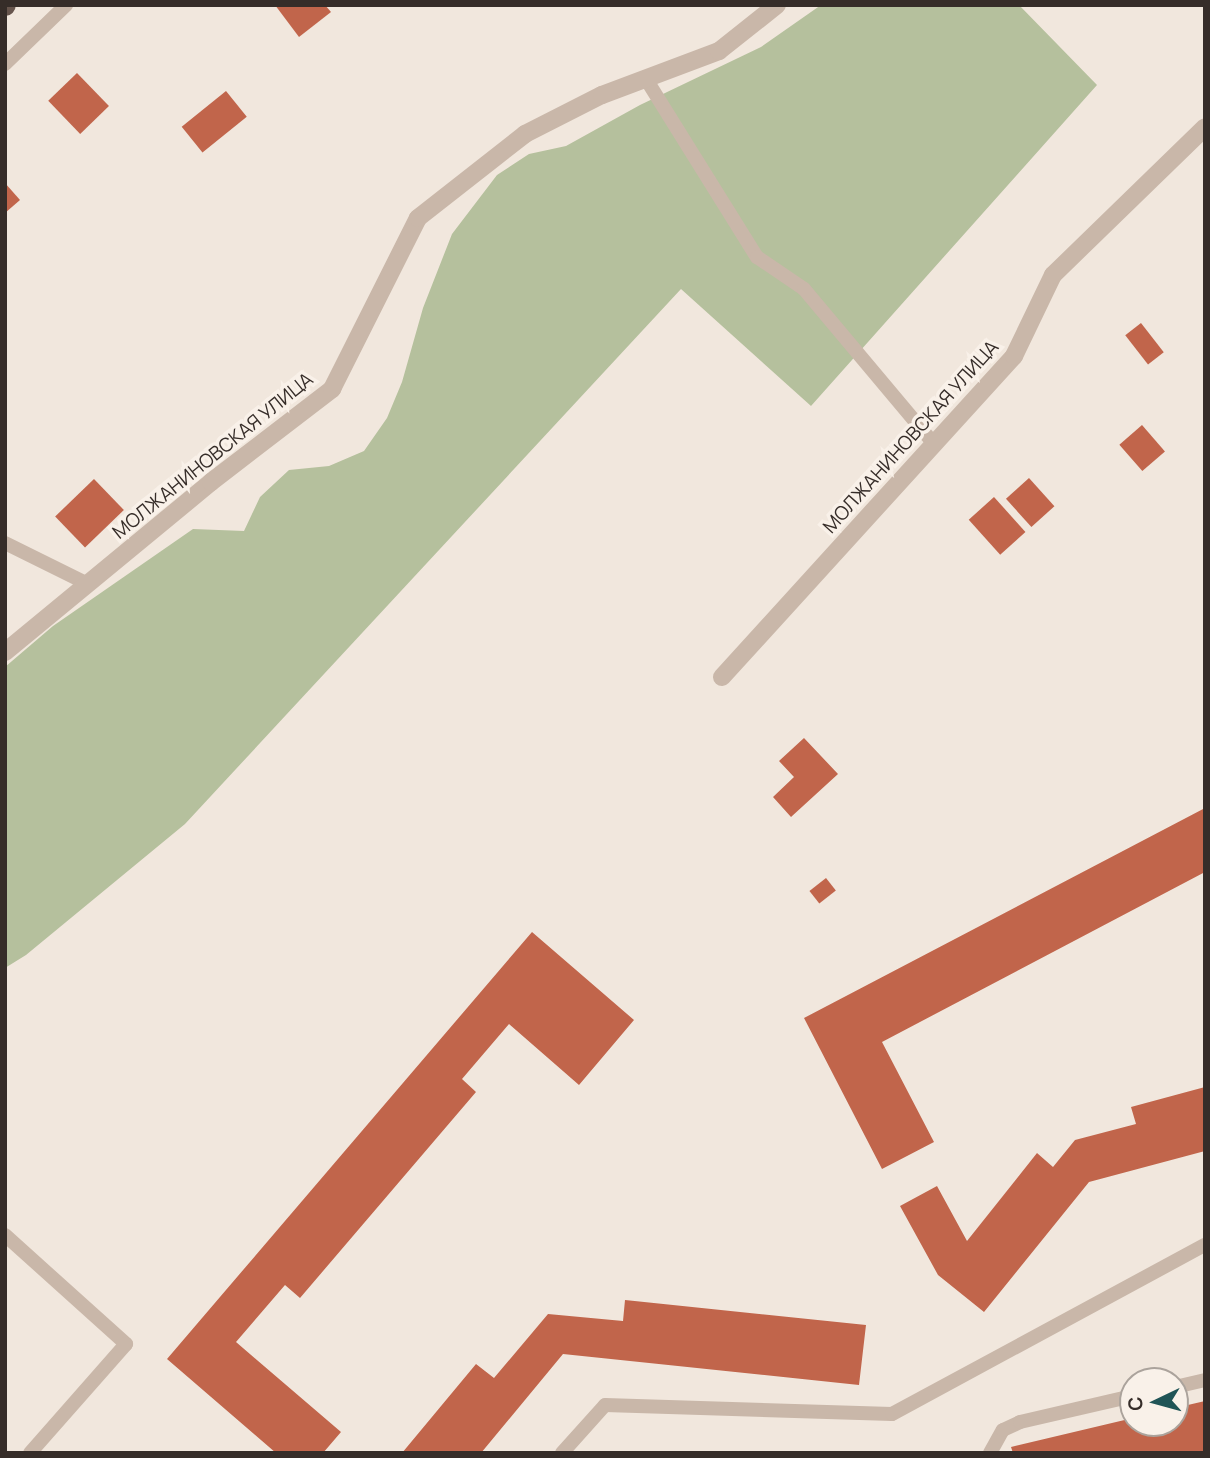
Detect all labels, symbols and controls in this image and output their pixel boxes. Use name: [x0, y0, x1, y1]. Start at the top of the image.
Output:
street label: МОЛЖАНИНОВСКАЯ УЛИЦА: [819, 336, 1003, 538]
street label: МОЛЖАНИНОВСКАЯ УЛИЦА: [108, 368, 318, 544]
north arrow: [1119, 1367, 1189, 1437]
text: С: [1122, 1396, 1149, 1412]

